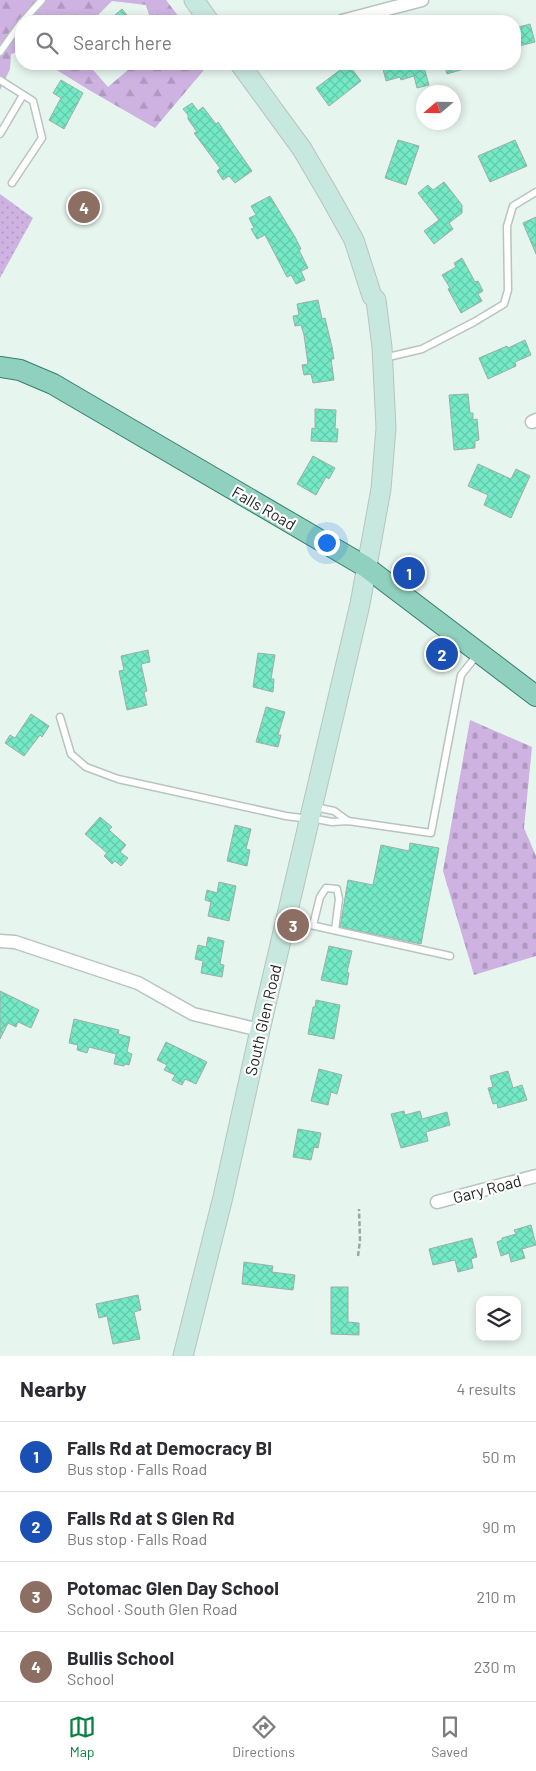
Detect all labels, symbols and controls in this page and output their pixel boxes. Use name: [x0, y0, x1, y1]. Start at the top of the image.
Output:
search box: [15, 15, 521, 70]
icon: search: [33, 29, 61, 57]
text: Search here: [73, 31, 172, 54]
north arrow: [416, 85, 461, 130]
pin: 4: [68, 188, 100, 226]
street label: Falls Road: [229, 482, 299, 533]
your location: [314, 530, 340, 556]
pin: 1: [393, 554, 425, 592]
pin: 2: [426, 635, 458, 673]
pin: 3: [277, 906, 309, 944]
street label: South Glen Road: [240, 962, 285, 1077]
street label: Gary Road: [451, 1170, 523, 1207]
map controls: [476, 1296, 521, 1341]
button: layers: [476, 1296, 521, 1341]
text: Nearby: [20, 1376, 86, 1401]
text: 4 results: [456, 1379, 516, 1398]
text: Falls Rd at Democracy Bl: [67, 1436, 272, 1459]
text: 1: [33, 1447, 39, 1466]
text: 50 m: [482, 1447, 516, 1466]
text: Bus stop · Falls Road: [67, 1459, 207, 1478]
text: Falls Rd at S Glen Rd: [67, 1506, 235, 1529]
text: 2: [32, 1517, 40, 1536]
text: 90 m: [482, 1517, 516, 1536]
text: Bus stop · Falls Road: [67, 1529, 207, 1548]
text: Potomac Glen Day School: [67, 1576, 279, 1599]
text: 3: [32, 1587, 40, 1606]
text: 210 m: [477, 1587, 516, 1606]
text: School · South Glen Road: [67, 1599, 238, 1618]
text: Bullis School: [67, 1646, 174, 1669]
text: 4: [31, 1657, 41, 1676]
text: 230 m: [474, 1657, 516, 1676]
text: School: [67, 1669, 114, 1688]
tab: Map: [68, 1713, 96, 1760]
tab: Directions: [232, 1713, 295, 1760]
tab: Saved: [431, 1713, 468, 1760]

